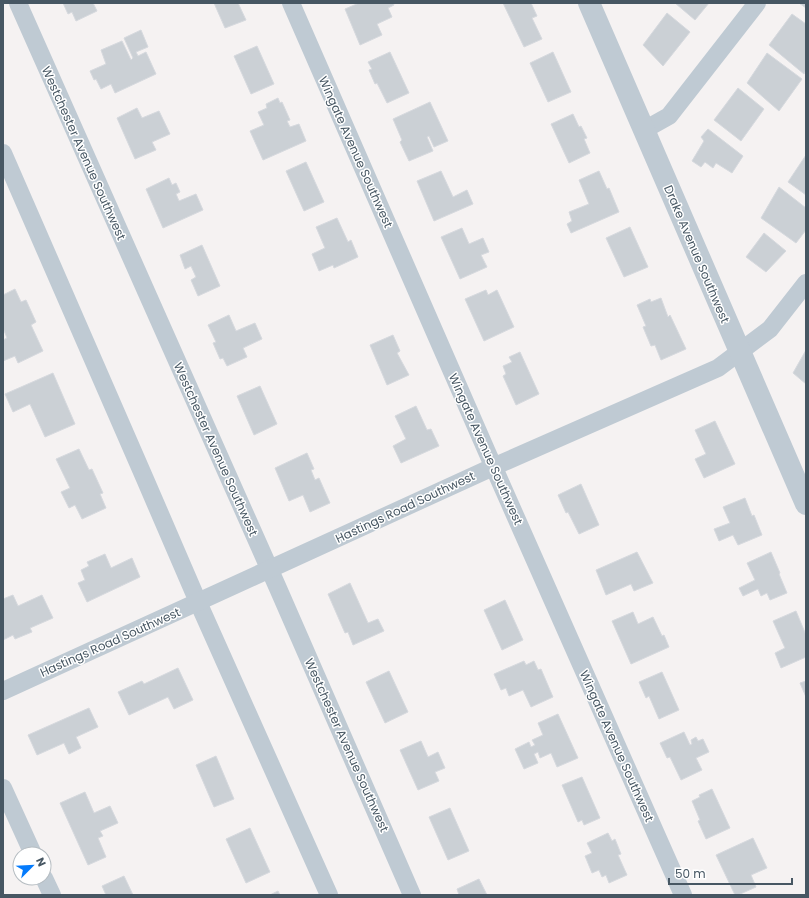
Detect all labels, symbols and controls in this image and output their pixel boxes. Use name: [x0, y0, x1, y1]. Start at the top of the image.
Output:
street label: Westchester Avenue Southwest: [38, 63, 130, 243]
street label: Wingate Avenue Southwest: [315, 74, 397, 230]
street label: Drake Avenue Southwest: [660, 182, 734, 326]
street label: Westchester Avenue Southwest: [170, 359, 262, 539]
street label: Wingate Avenue Southwest: [445, 371, 527, 527]
street label: Hastings Road Southwest: [333, 467, 477, 547]
street label: Hastings Road Southwest: [37, 603, 183, 681]
street label: Westchester Avenue Southwest: [301, 655, 393, 835]
street label: Wingate Avenue Southwest: [576, 668, 658, 824]
north arrow: [12, 846, 52, 886]
text: N: [32, 855, 50, 869]
scale bar: [669, 860, 792, 886]
text: 50 m: [675, 865, 706, 882]

